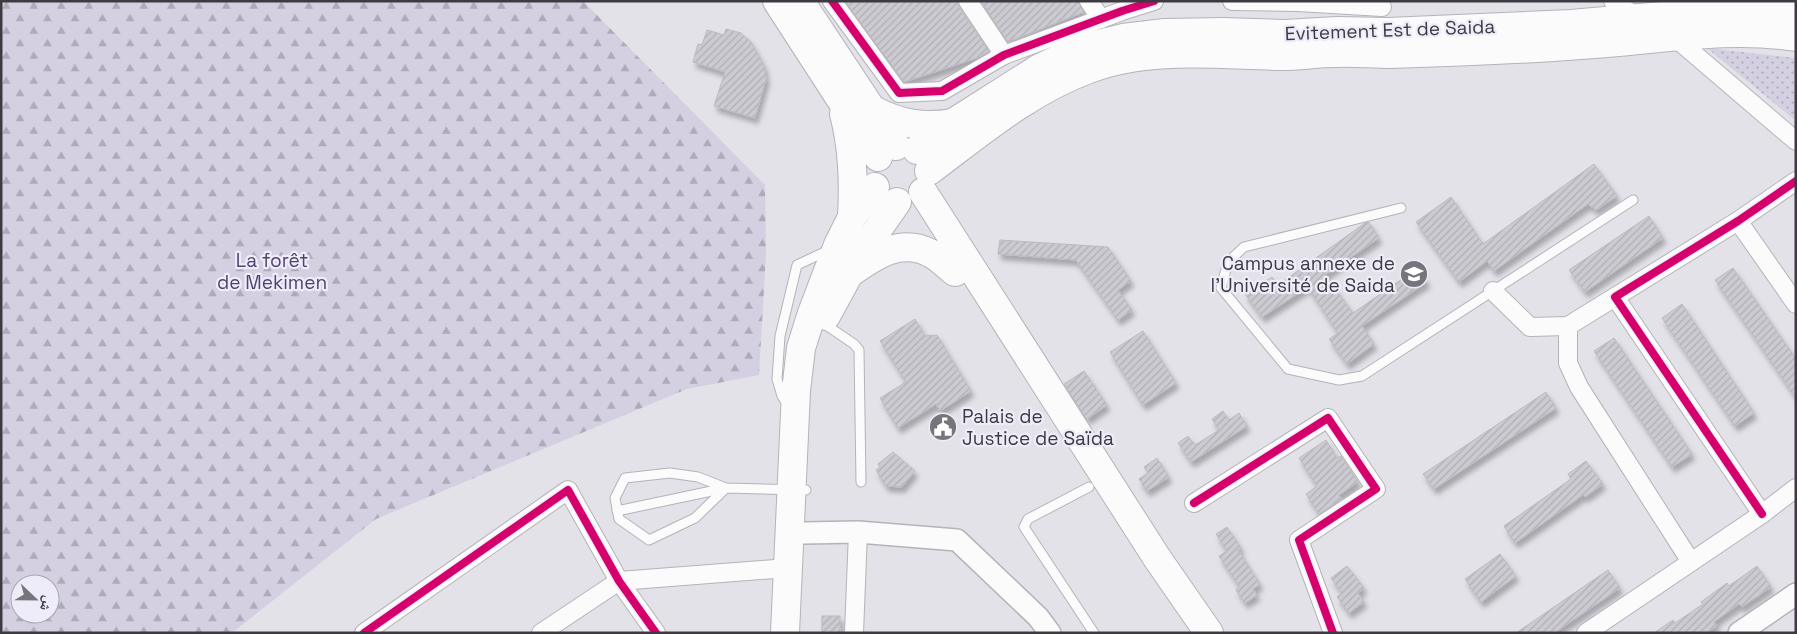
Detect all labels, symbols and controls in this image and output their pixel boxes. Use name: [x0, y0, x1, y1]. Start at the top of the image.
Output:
street label: Evitement Est de Saida: [1284, 14, 1496, 46]
park label: La forêt de Mekimen: [217, 248, 327, 295]
place label: Campus annexe de l'Université de Saida: [1211, 251, 1395, 298]
school or university icon: Campus annexe de l'Université de Saida: [1399, 259, 1429, 289]
place label: Palais de Justice de Saïda: [962, 404, 1114, 451]
public building icon: Palais de Justice de Saïda: [928, 412, 958, 442]
north arrow: [10, 574, 60, 624]
text: ش: [36, 594, 58, 614]

